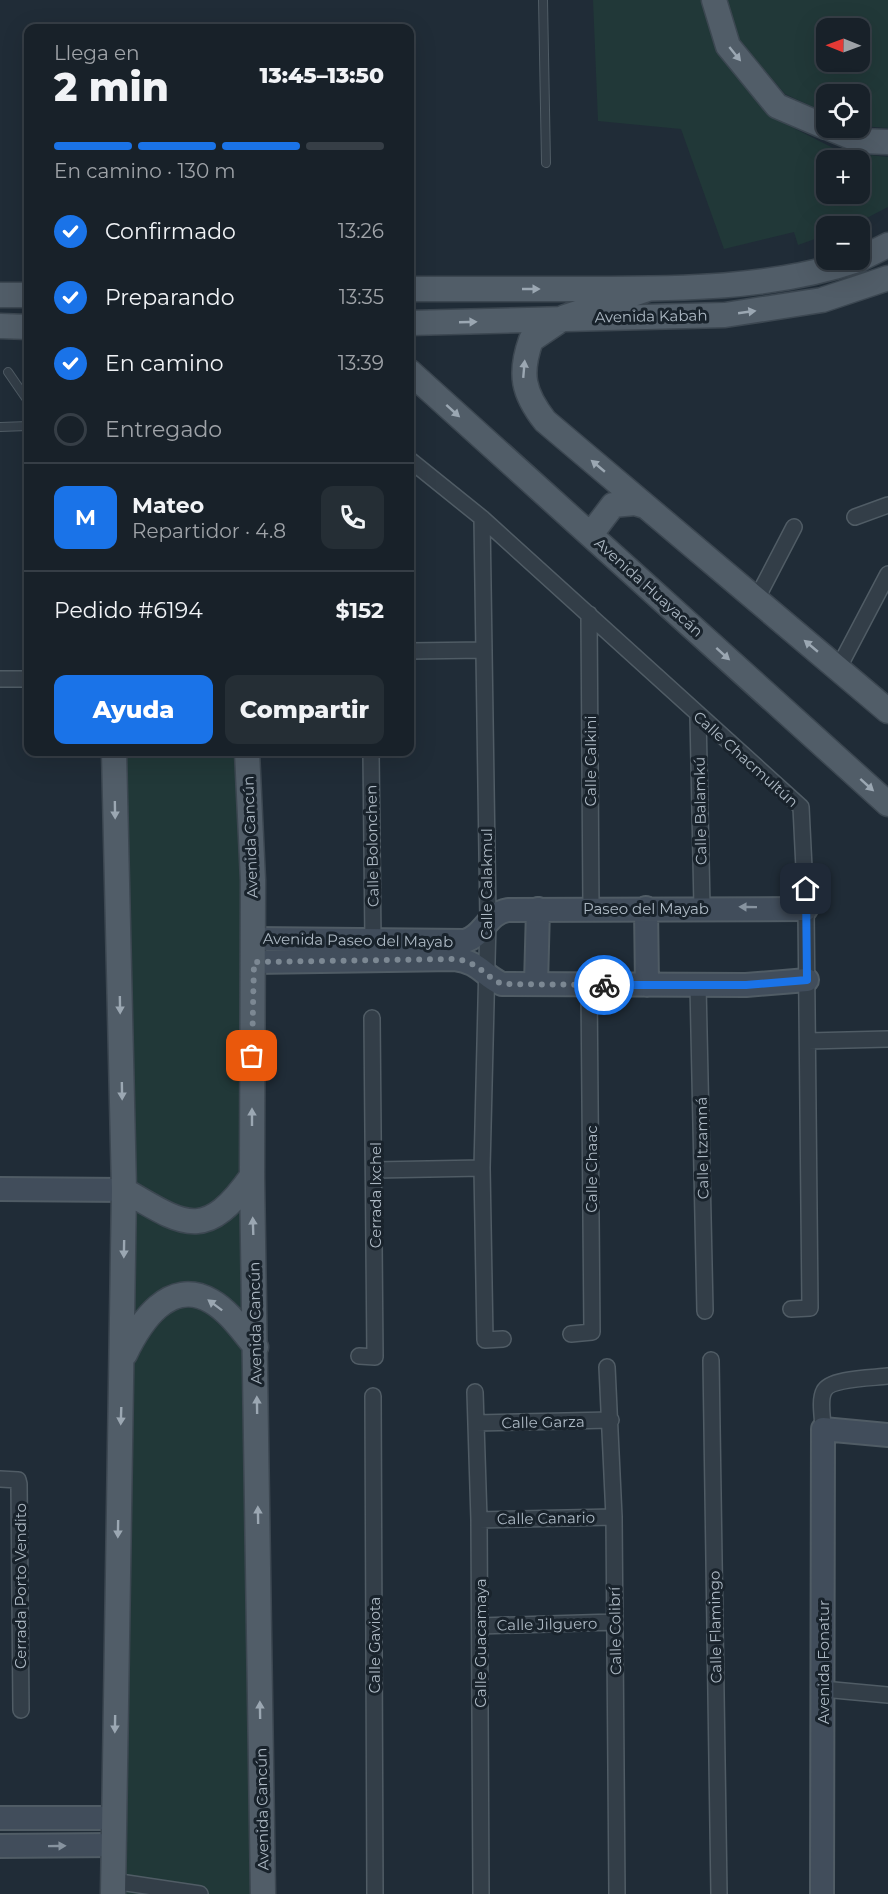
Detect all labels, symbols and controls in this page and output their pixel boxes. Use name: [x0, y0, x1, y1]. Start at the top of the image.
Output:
north arrow: [816, 18, 870, 72]
map controls: [816, 18, 870, 270]
text: Llega en: [54, 41, 140, 65]
one-way arrow: [728, 46, 741, 61]
text: 13:45–13:50: [260, 62, 384, 89]
text: 2 min: [54, 63, 169, 111]
button: locate: [816, 84, 870, 138]
button: +: [816, 150, 870, 204]
text: En camino · 130 m: [54, 159, 236, 183]
icon: check: [54, 215, 87, 248]
button: −: [816, 216, 870, 270]
text: Confirmado: [105, 218, 236, 245]
text: 13:26: [338, 219, 384, 243]
icon: check: [54, 281, 87, 314]
text: Preparando: [105, 284, 234, 311]
one-way arrow: [521, 284, 540, 294]
text: 13:35: [339, 285, 384, 309]
street label: Avenida Kabah: [594, 306, 708, 326]
one-way arrow: [737, 307, 756, 316]
one-way arrow: [458, 317, 477, 326]
icon: check: [54, 347, 87, 380]
text: En camino: [105, 350, 224, 377]
text: 13:39: [338, 351, 384, 375]
one-way arrow: [520, 359, 529, 378]
one-way arrow: [445, 404, 460, 417]
text: Entregado: [105, 416, 222, 443]
one-way arrow: [591, 460, 606, 473]
button: phone: [321, 486, 384, 549]
text: Mateo: [132, 492, 204, 519]
text: M: [75, 504, 96, 531]
text: Repartidor · 4.8: [132, 519, 286, 543]
street label: Avenida Huayacán: [591, 533, 707, 641]
text: Pedido #6194: [54, 597, 203, 624]
text: $152: [336, 597, 384, 624]
one-way arrow: [803, 640, 819, 653]
one-way arrow: [715, 647, 730, 660]
button: Ayuda: [54, 675, 213, 744]
button: Compartir: [225, 675, 384, 744]
street label: Calle Chacmultún: [690, 707, 802, 811]
street label: Calle Calkini: [581, 715, 600, 807]
street label: Calle Balamkú: [690, 757, 710, 865]
street label: Avenida Cancún: [238, 775, 262, 899]
one-way arrow: [859, 778, 874, 791]
street label: Calle Bolonchen: [361, 785, 383, 907]
one-way arrow: [111, 800, 120, 819]
street label: Calle Calakmul: [477, 828, 496, 940]
pin: [780, 863, 831, 914]
icon: home: [789, 872, 822, 905]
street label: Paseo del Mayab: [583, 899, 709, 918]
one-way arrow: [738, 903, 757, 912]
street label: Avenida Paseo del Mayab: [263, 929, 453, 951]
courier: [574, 955, 634, 1015]
icon: bike: [588, 969, 621, 1002]
one-way arrow: [115, 995, 125, 1014]
pin: [226, 1030, 277, 1081]
icon: bag: [235, 1039, 268, 1072]
one-way arrow: [117, 1082, 127, 1101]
street label: Calle Itzamná: [692, 1097, 712, 1199]
one-way arrow: [247, 1108, 257, 1127]
street label: Calle Chaac: [582, 1125, 601, 1213]
street label: Cerrada Ixchel: [366, 1142, 385, 1248]
one-way arrow: [248, 1216, 258, 1235]
one-way arrow: [119, 1239, 128, 1258]
street label: Avenida Cancún: [244, 1262, 266, 1384]
one-way arrow: [208, 1299, 224, 1311]
one-way arrow: [252, 1396, 262, 1415]
one-way arrow: [116, 1406, 125, 1425]
street label: Calle Garza: [501, 1412, 585, 1432]
street label: Cerrada Porto Vendito: [11, 1503, 30, 1669]
one-way arrow: [253, 1505, 263, 1524]
street label: Calle Canario: [497, 1508, 595, 1528]
one-way arrow: [113, 1520, 123, 1539]
street label: Calle Flamingo: [705, 1571, 725, 1683]
street label: Calle Guacamaya: [471, 1578, 490, 1708]
street label: Calle Colibrí: [605, 1586, 625, 1675]
street label: Calle Gaviota: [365, 1597, 384, 1693]
street label: Avenida Fonatur: [814, 1600, 833, 1724]
street label: Calle Jilguero: [497, 1614, 597, 1634]
one-way arrow: [256, 1700, 265, 1719]
one-way arrow: [110, 1715, 120, 1734]
street label: Avenida Cancún: [251, 1748, 273, 1870]
one-way arrow: [47, 1841, 66, 1850]

